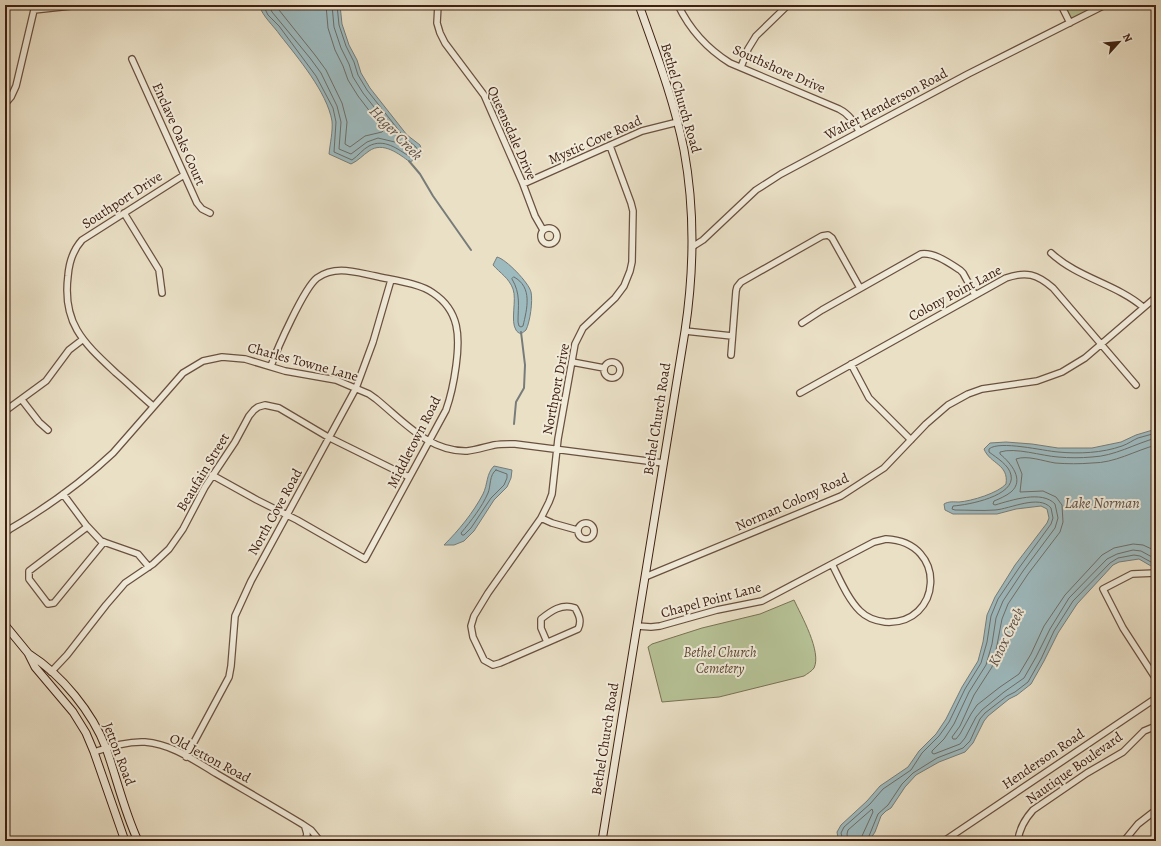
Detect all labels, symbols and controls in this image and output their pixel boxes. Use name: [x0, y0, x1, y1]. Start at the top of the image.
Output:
north arrow: [1099, 22, 1139, 62]
text: N: [1119, 31, 1136, 45]
street label: Southshore Drive: [730, 40, 828, 98]
street label: Bethel Church Road: [656, 41, 706, 156]
street label: Walter Henderson Road: [820, 63, 951, 145]
street label: Enclave Oaks Court: [148, 80, 210, 189]
street label: Queensdale Drive: [483, 83, 541, 183]
water label: Hager Creek: [365, 101, 427, 165]
street label: Mystic Cove Road: [545, 111, 645, 169]
street label: Southport Drive: [78, 167, 166, 233]
street label: Colony Point Lane: [905, 260, 1005, 326]
street label: Charles Towne Lane: [246, 338, 360, 386]
street label: Northport Drive: [538, 342, 574, 436]
street label: Bethel Church Road: [639, 361, 675, 476]
street label: Middletown Road: [383, 392, 446, 491]
street label: Beaufain Street: [172, 429, 234, 515]
street label: North Cove Road: [243, 465, 307, 559]
street label: Norman Colony Road: [732, 468, 852, 536]
water label: Lake Norman: [1064, 493, 1140, 513]
street label: Chapel Point Lane: [659, 577, 763, 623]
water label: Knox Creek: [983, 604, 1029, 670]
park label: Bethel Church Cemetery: [683, 643, 757, 678]
street label: Bethel Church Road: [587, 681, 623, 796]
street label: Jetton Road: [98, 720, 140, 789]
street label: Henderson Road: [998, 724, 1088, 794]
street label: Nautique Boulevard: [1022, 727, 1127, 808]
street label: Old Jetton Road: [166, 729, 254, 788]

